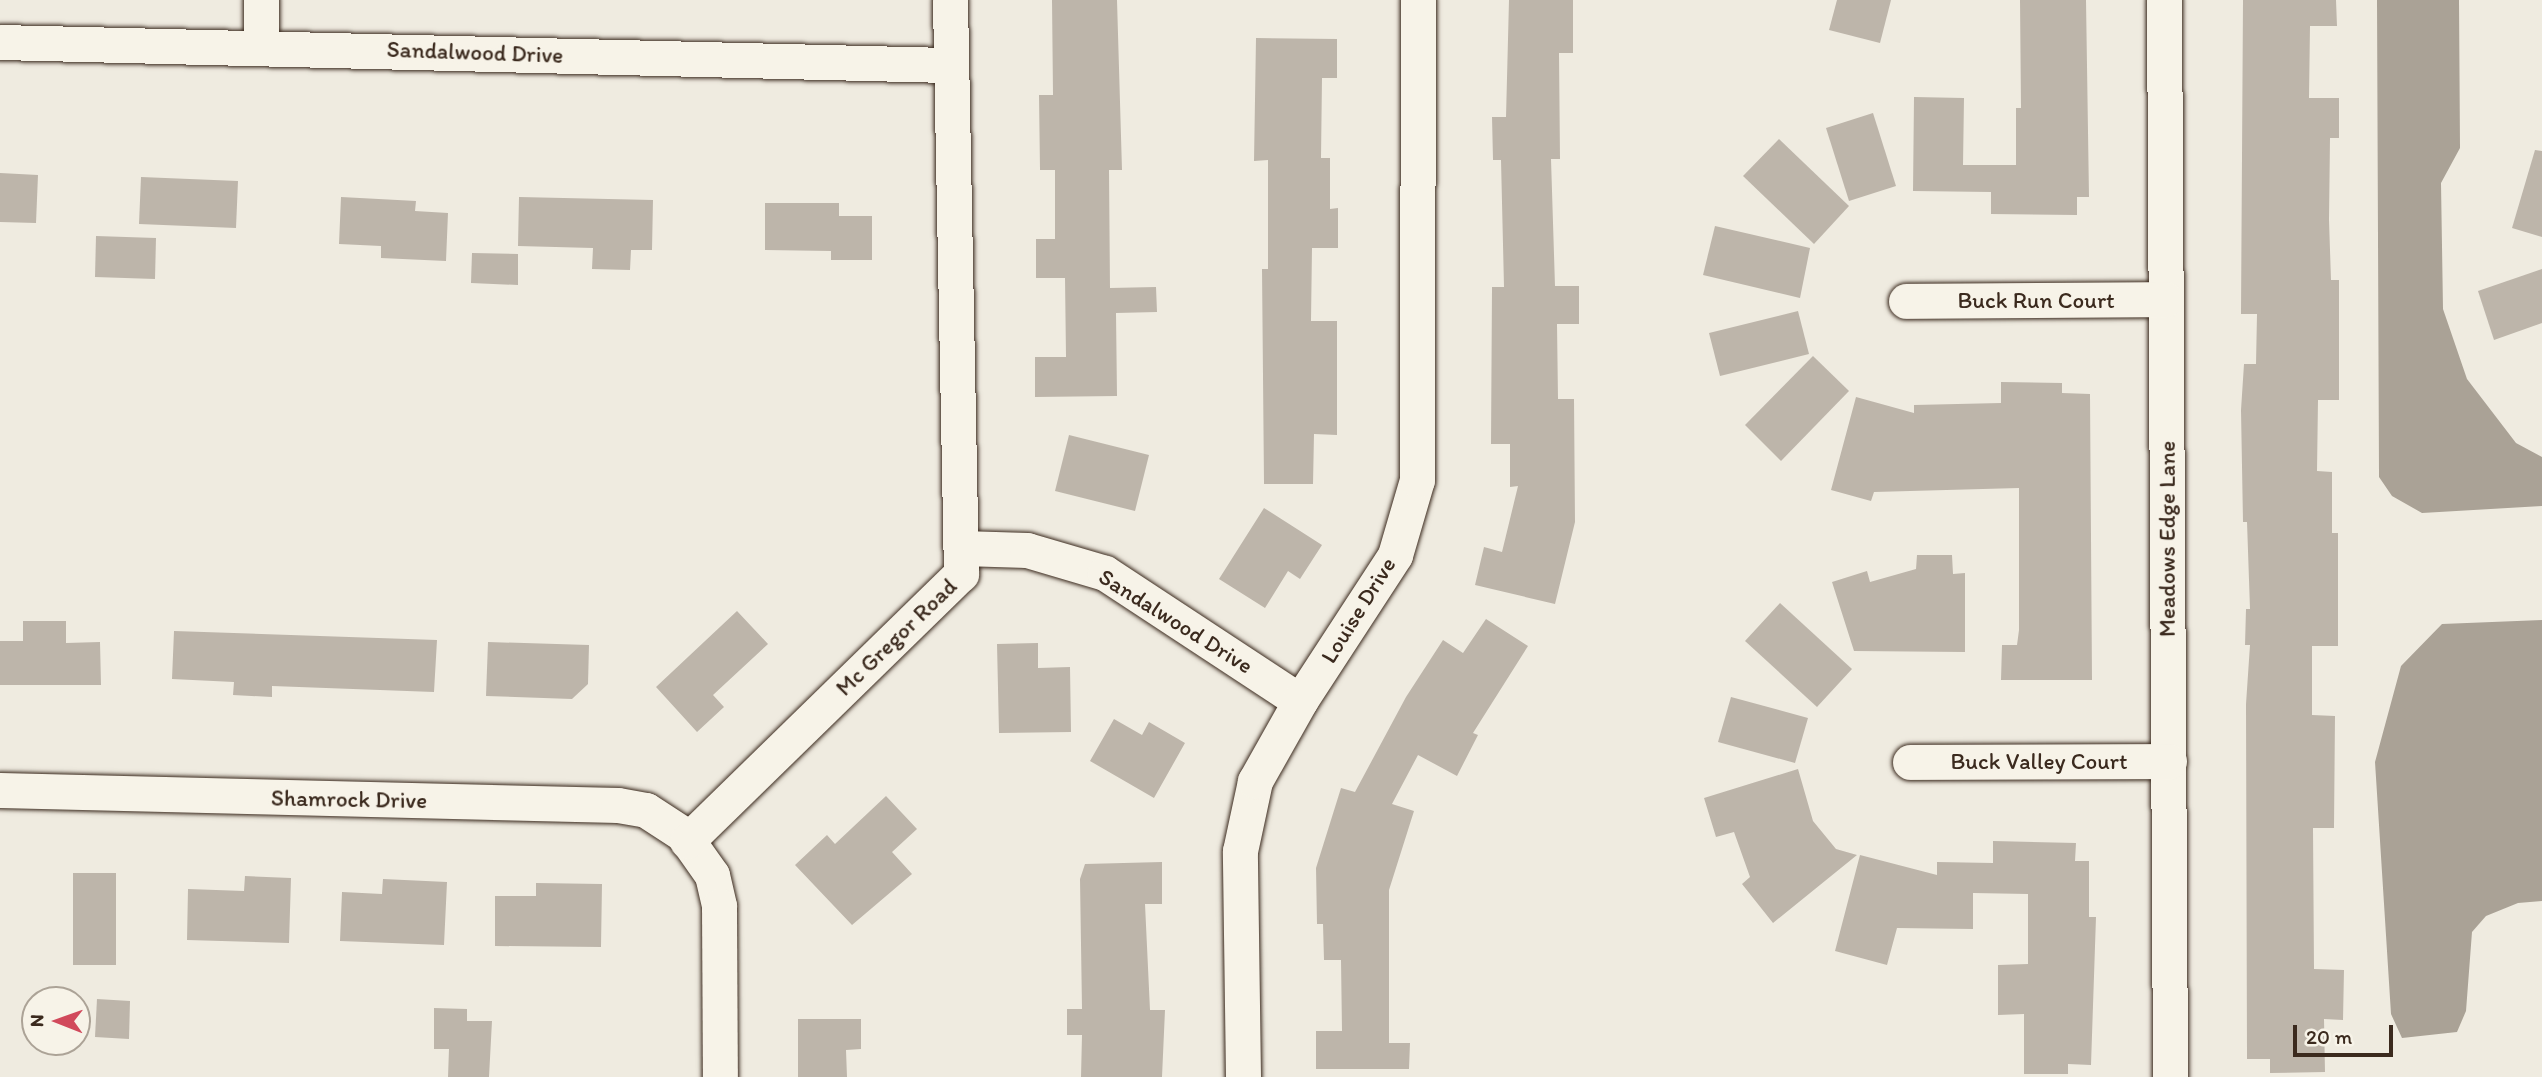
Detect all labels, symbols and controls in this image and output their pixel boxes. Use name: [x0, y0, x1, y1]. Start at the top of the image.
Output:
street label: Sandalwood Drive: [386, 35, 564, 69]
street label: Buck Run Court: [1958, 286, 2114, 314]
street label: Meadows Edge Lane: [2153, 441, 2181, 637]
street label: Louise Drive: [1315, 552, 1401, 668]
street label: Sandalwood Drive: [1094, 563, 1258, 679]
street label: Mc Gregor Road: [830, 572, 962, 702]
street label: Buck Valley Court: [1951, 747, 2127, 775]
street label: Shamrock Drive: [271, 784, 427, 814]
north arrow: [21, 986, 91, 1056]
scale bar: [2297, 1010, 2397, 1054]
text: N: [25, 1014, 48, 1027]
text: 20 m: [2306, 1024, 2352, 1049]

